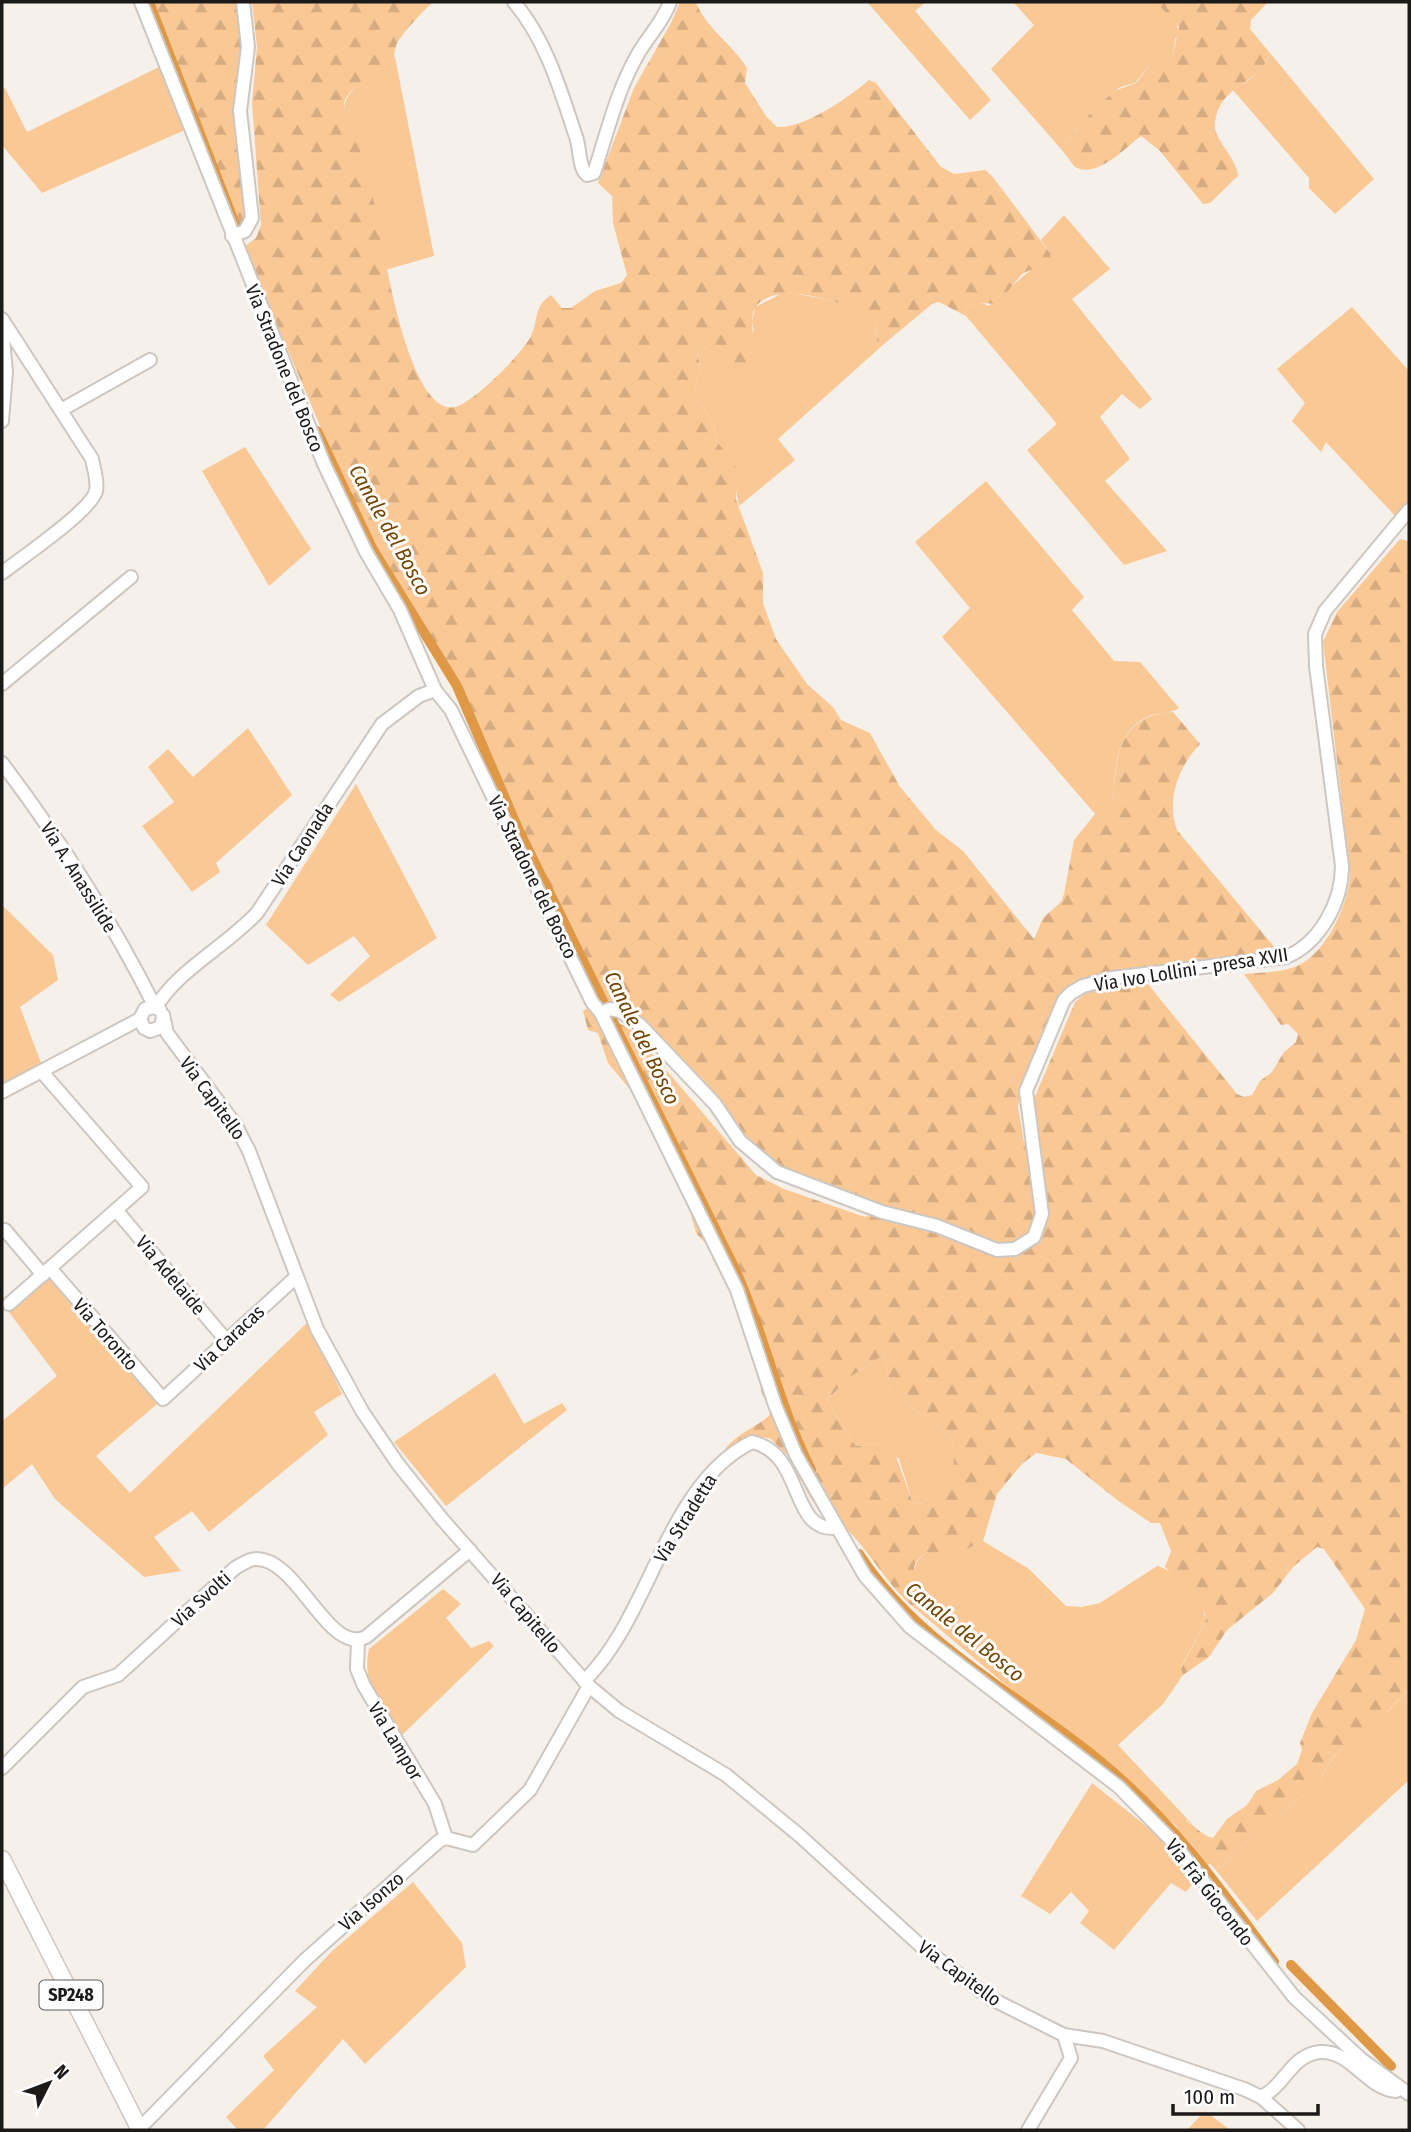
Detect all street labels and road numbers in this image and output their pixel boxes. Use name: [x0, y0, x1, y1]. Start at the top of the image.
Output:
street label: Via Stradone del Bosco: [240, 281, 329, 455]
street label: Via Stradone del Bosco: [483, 792, 582, 963]
street label: Via Caonada: [267, 798, 338, 891]
street label: Via A. Anassilide: [35, 818, 122, 937]
street label: Via Ivo Lollini - presa XVII: [1093, 943, 1290, 996]
street label: Via Capitello: [175, 1052, 250, 1144]
street label: Via Adelaide: [131, 1231, 210, 1320]
street label: Via Toronto: [68, 1294, 143, 1375]
street label: Via Caracas: [189, 1300, 269, 1377]
street label: Via Stradetta: [649, 1470, 722, 1567]
street label: Via Svolti: [167, 1567, 236, 1632]
street label: Via Capitello: [486, 1569, 566, 1658]
street label: Via Lampor: [363, 1698, 428, 1785]
street label: Via Frà Giocondo: [1161, 1834, 1258, 1950]
street label: Via Isonzo: [334, 1867, 409, 1936]
street label: Via Capitello: [914, 1936, 1006, 2011]
road number: SP248: [40, 1980, 102, 2010]

